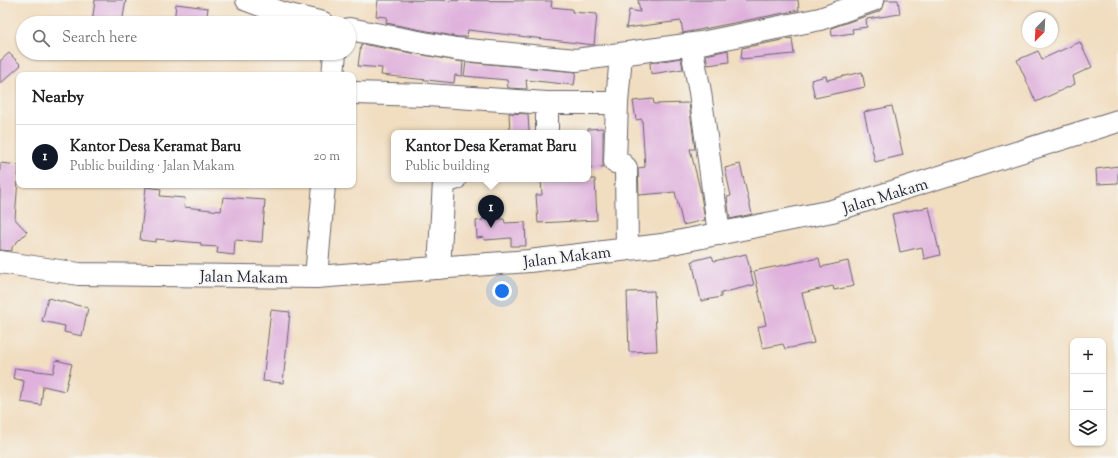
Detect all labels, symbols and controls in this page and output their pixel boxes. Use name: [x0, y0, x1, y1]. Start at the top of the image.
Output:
north arrow: [1022, 12, 1058, 48]
search box: [16, 16, 356, 60]
icon: search: [30, 27, 52, 49]
text: Search here: [62, 28, 137, 49]
text: Nearby: [32, 86, 84, 110]
popup: [391, 130, 591, 182]
text: Kantor Desa Keramat Baru: [70, 137, 241, 158]
text: Kantor Desa Keramat Baru: [405, 137, 577, 158]
text: 1: [43, 148, 47, 166]
text: 20 m: [314, 148, 340, 166]
text: Public building · Jalan Makam: [70, 158, 235, 176]
text: Public building: [405, 158, 490, 176]
street label: Jalan Makam: [839, 174, 931, 222]
pin: 1: [478, 195, 504, 228]
street label: Jalan Makam: [521, 242, 612, 275]
street label: Jalan Makam: [199, 266, 288, 291]
your location: [492, 281, 512, 301]
map controls: [1070, 338, 1106, 446]
button: +: [1070, 338, 1106, 374]
button: −: [1070, 374, 1106, 410]
button: layers: [1070, 410, 1106, 446]

